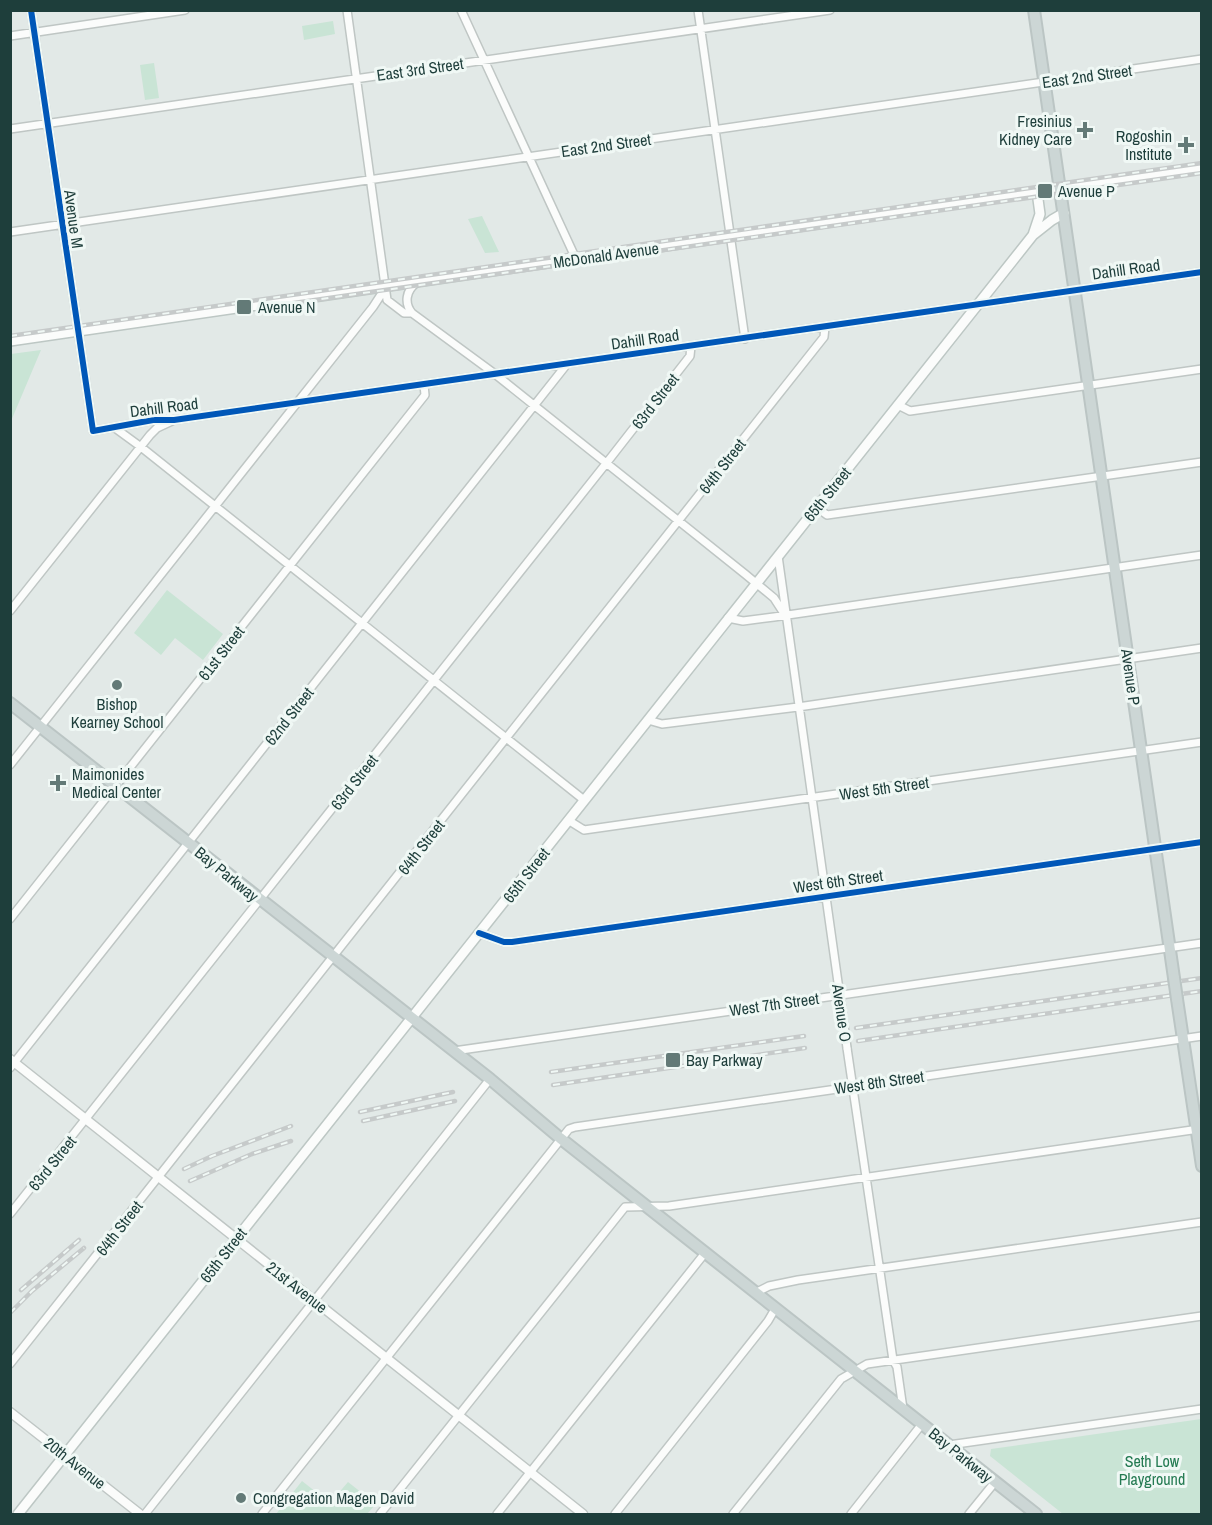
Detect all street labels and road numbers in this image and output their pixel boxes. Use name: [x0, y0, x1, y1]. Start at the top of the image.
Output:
street label: East 3rd Street: [375, 52, 465, 86]
street label: East 2nd Street: [1041, 59, 1134, 93]
street label: East 2nd Street: [560, 128, 653, 162]
street label: Avenue M: [59, 187, 89, 250]
street label: McDonald Avenue: [552, 237, 660, 273]
street label: Dahill Road: [1091, 253, 1161, 285]
street label: Dahill Road: [610, 323, 680, 355]
street label: 63rd Street: [626, 368, 684, 433]
street label: Dahill Road: [129, 392, 199, 422]
street label: 64th Street: [694, 434, 751, 498]
street label: 65th Street: [798, 462, 856, 526]
street label: 61st Street: [193, 621, 249, 685]
street label: Avenue P: [1116, 646, 1146, 707]
street label: 62nd Street: [259, 682, 319, 750]
street label: 63rd Street: [325, 749, 383, 814]
street label: West 5th Street: [838, 771, 931, 805]
street label: 64th Street: [393, 815, 450, 879]
street label: Bay Parkway: [190, 841, 264, 907]
street label: 65th Street: [498, 843, 555, 907]
street label: West 6th Street: [792, 864, 885, 898]
street label: Avenue O: [827, 982, 857, 1043]
street label: West 7th Street: [728, 987, 821, 1021]
street label: West 8th Street: [833, 1065, 926, 1099]
street label: 63rd Street: [23, 1131, 81, 1195]
street label: 64th Street: [91, 1196, 148, 1260]
street label: 65th Street: [195, 1223, 252, 1287]
street label: 21st Avenue: [262, 1256, 332, 1318]
street label: Bay Parkway: [924, 1422, 998, 1488]
street label: 20th Avenue: [40, 1432, 110, 1494]

